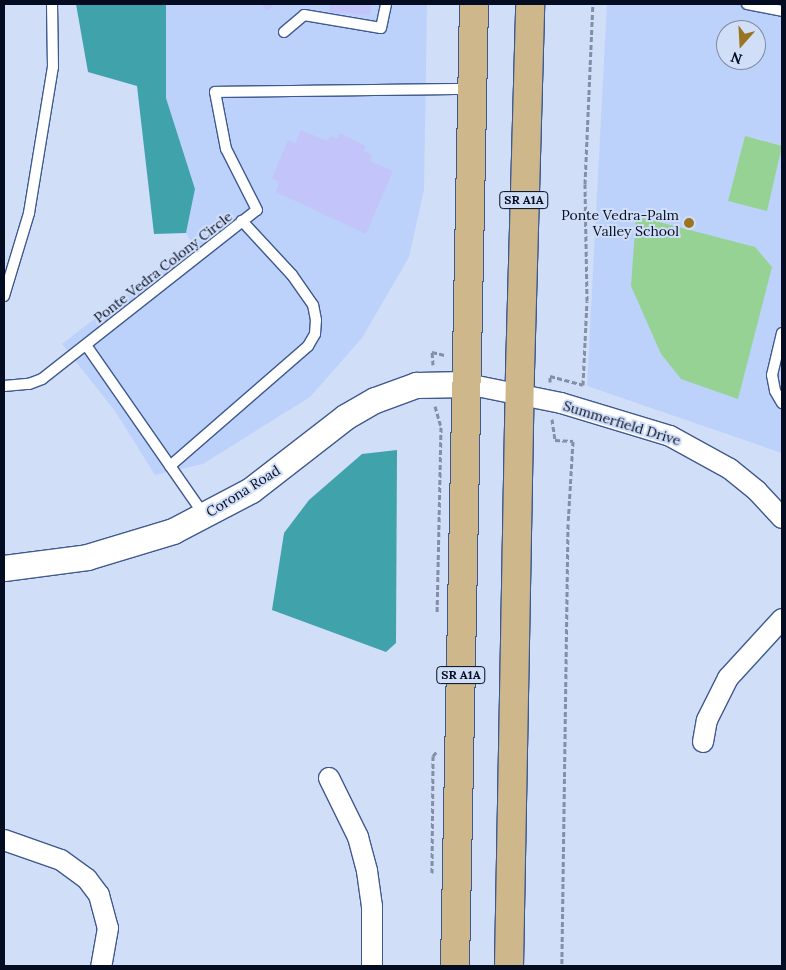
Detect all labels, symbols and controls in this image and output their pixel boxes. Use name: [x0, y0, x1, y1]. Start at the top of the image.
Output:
north arrow: [716, 20, 766, 70]
text: N: [728, 48, 744, 69]
road number: SR A1A: [499, 190, 549, 210]
place label: Ponte Vedra-Palm Valley School: [561, 207, 679, 240]
street label: Ponte Vedra Colony Circle: [90, 208, 236, 326]
marker: Ponte Vedra-Palm Valley School: [683, 217, 695, 229]
street label: Summerfield Drive: [561, 397, 683, 449]
street label: Corona Road: [203, 462, 283, 520]
road number: SR A1A: [436, 666, 486, 684]

